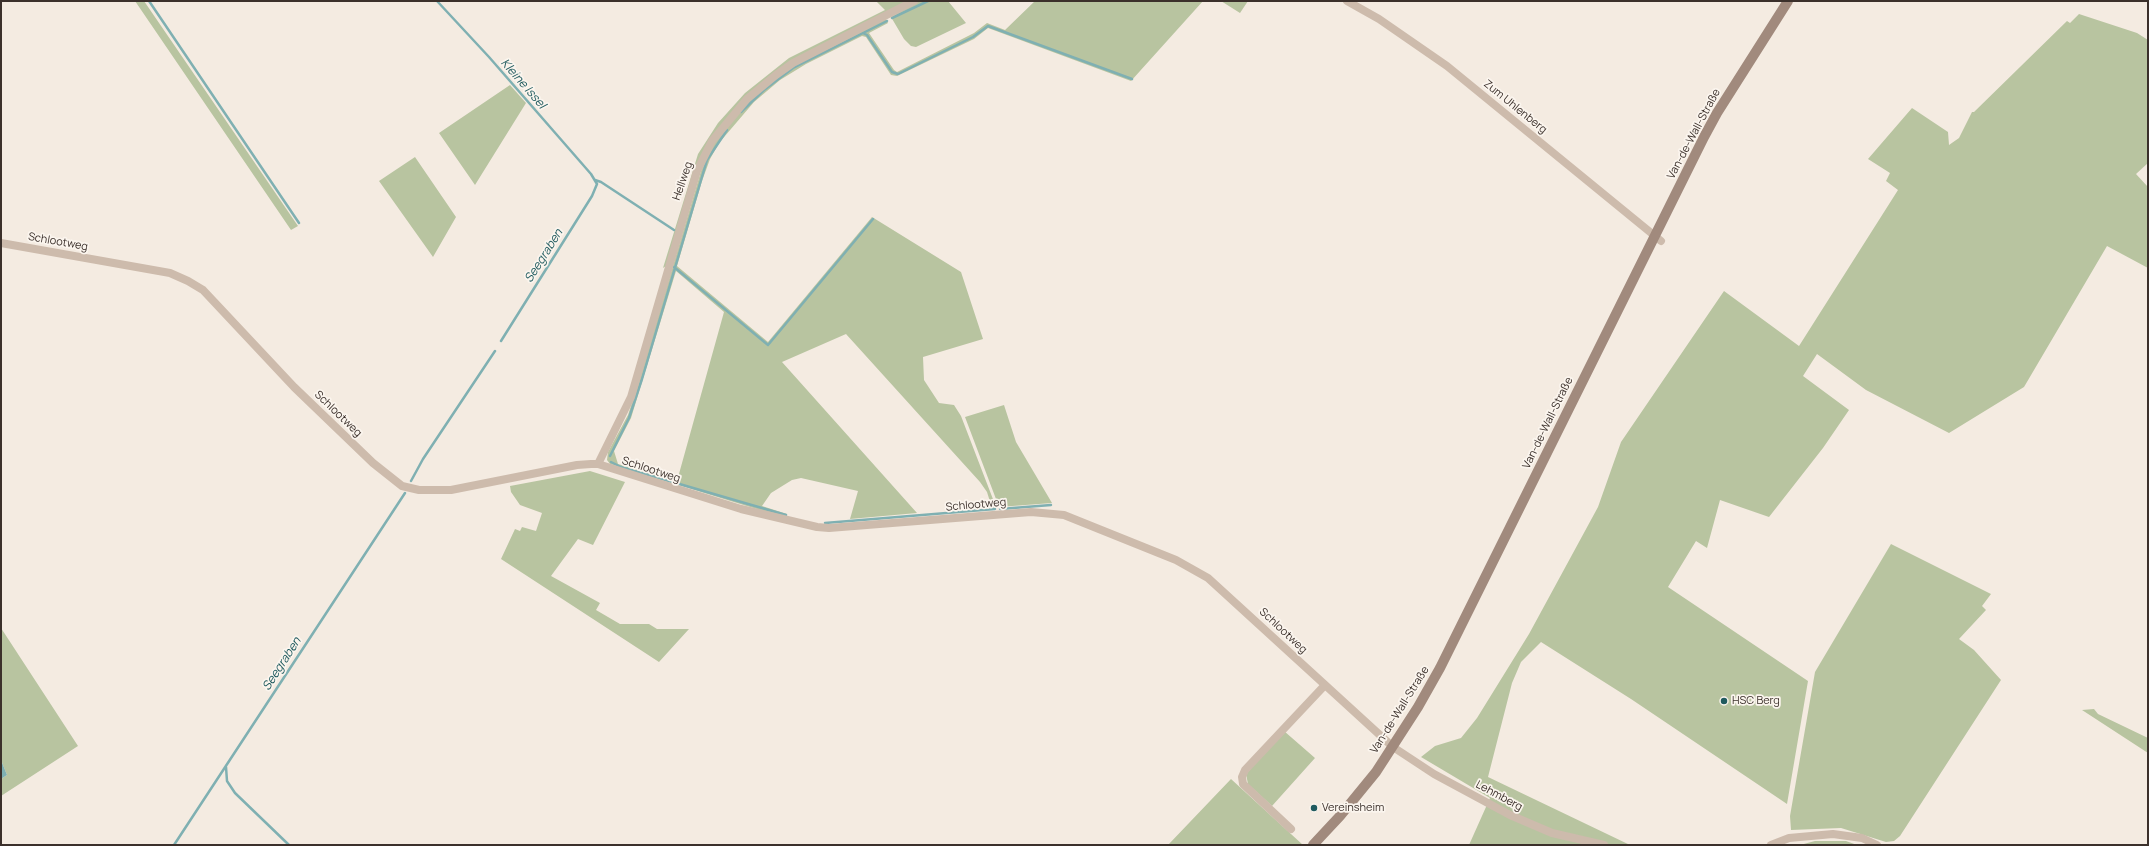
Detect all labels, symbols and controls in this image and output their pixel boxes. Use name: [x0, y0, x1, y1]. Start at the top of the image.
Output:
water label: Kleine Issel: [497, 56, 549, 112]
street label: Zum Uhlenberg: [1481, 77, 1549, 137]
street label: Van-de-Wall-Straße: [1665, 87, 1723, 181]
street label: Hellweg: [670, 160, 696, 202]
water label: Seegraben: [522, 227, 566, 285]
street label: Schlootweg: [27, 230, 89, 254]
street label: Van-de-Wall-Straße: [1520, 375, 1576, 471]
street label: Schlootweg: [312, 388, 364, 440]
street label: Schlootweg: [620, 454, 682, 486]
street label: Schlootweg: [945, 496, 1007, 514]
street label: Schlootweg: [1256, 606, 1310, 656]
water label: Seegraben: [260, 635, 304, 693]
street label: Van-de-Wall-Straße: [1368, 664, 1432, 756]
place label: HSC Berg: [1732, 694, 1780, 708]
marker: HSC Berg: [1719, 696, 1729, 706]
street label: Lehmberg: [1473, 778, 1525, 814]
place label: Vereinsheim: [1322, 801, 1384, 815]
marker: Vereinsheim: [1309, 803, 1319, 813]

